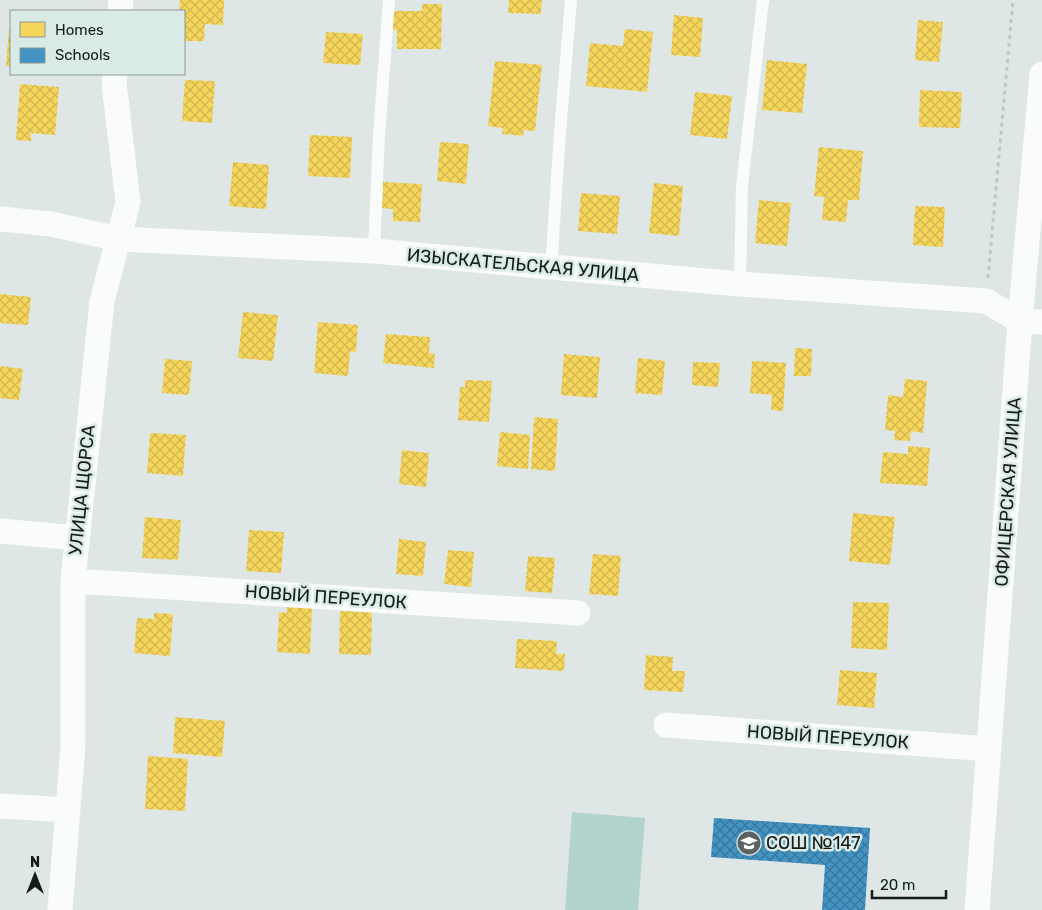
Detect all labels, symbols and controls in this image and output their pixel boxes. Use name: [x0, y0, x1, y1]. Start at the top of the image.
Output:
legend: [10, 10, 185, 75]
text: Homes: [55, 21, 104, 39]
text: Schools: [55, 46, 111, 64]
street label: ИЗЫСКАТЕЛЬСКАЯ УЛИЦА: [406, 244, 640, 286]
street label: ОФИЦЕРСКАЯ УЛИЦА: [990, 397, 1026, 587]
street label: УЛИЦА ЩОРСА: [64, 424, 100, 556]
street label: НОВЫЙ ПЕРЕУЛОК: [244, 580, 408, 614]
street label: НОВЫЙ ПЕРЕУЛОК: [746, 720, 910, 754]
school or university icon: СОШ №147: [736, 830, 762, 856]
place label: СОШ №147: [766, 832, 860, 854]
north arrow: [10, 850, 60, 900]
text: N: [30, 854, 40, 871]
scale bar: [872, 868, 946, 900]
text: 20 m: [880, 876, 915, 894]

